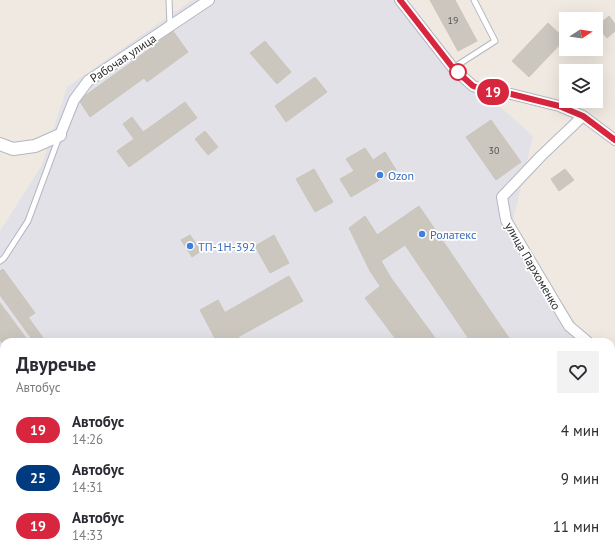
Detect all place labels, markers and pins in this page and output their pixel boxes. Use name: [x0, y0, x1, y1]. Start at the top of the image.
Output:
unlabelled marker: [449, 63, 467, 81]
place label: Ozon: [388, 168, 414, 183]
marker: Ozon: [375, 170, 385, 180]
place label: Ролатекс: [430, 227, 477, 242]
marker: Ролатекс: [417, 229, 427, 239]
place label: ТП-1Н-392: [198, 239, 255, 254]
marker: ТП-1Н-392: [185, 241, 195, 251]

